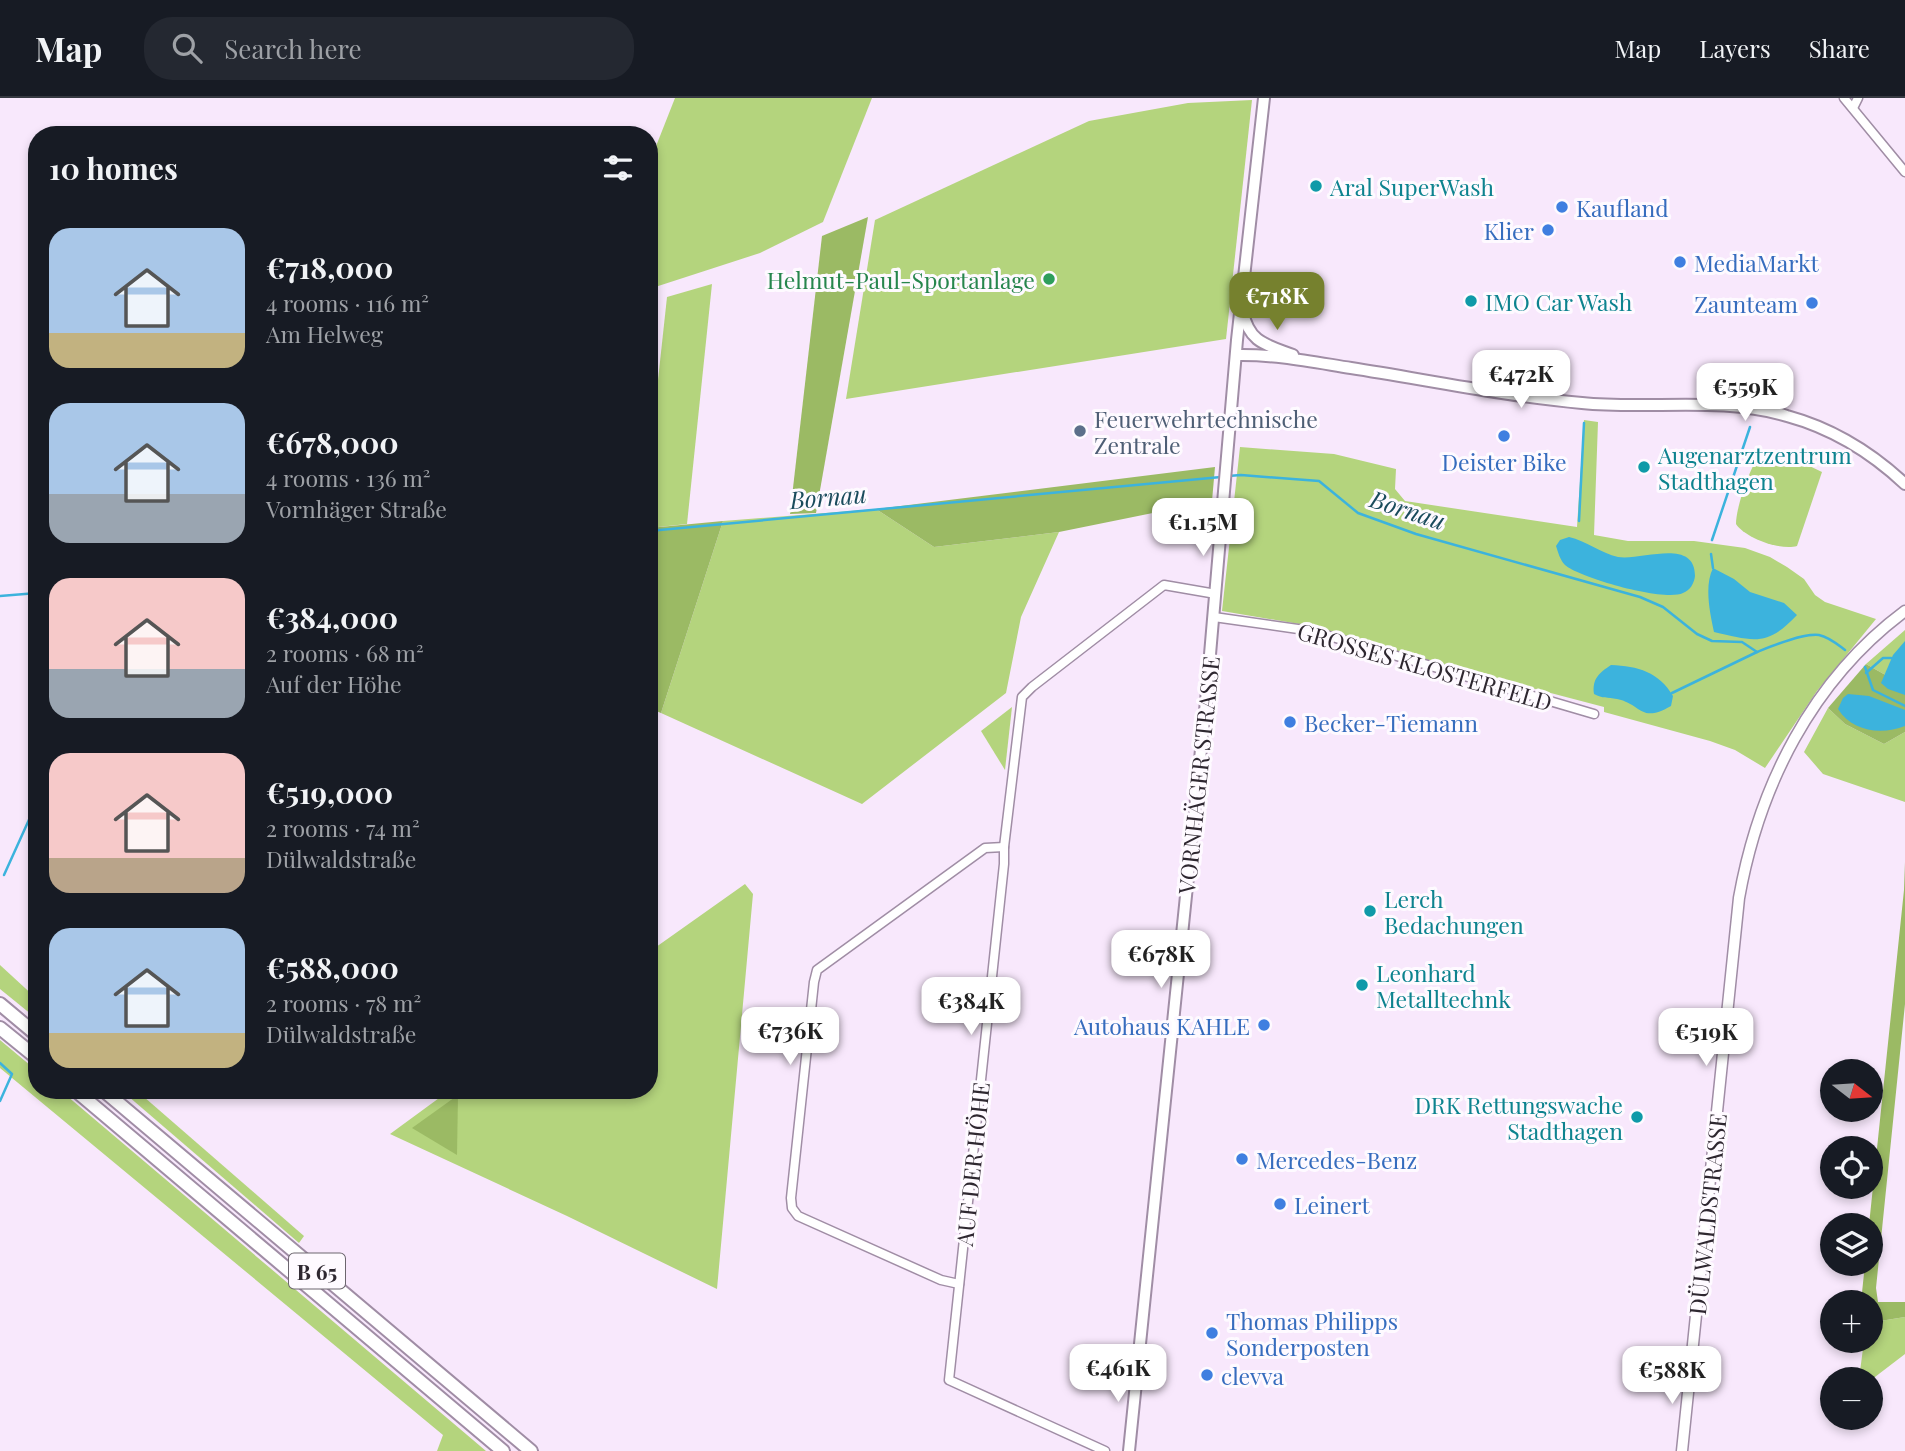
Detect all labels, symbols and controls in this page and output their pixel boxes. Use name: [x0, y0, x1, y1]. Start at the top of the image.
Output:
search box: [144, 17, 634, 80]
text: Map: [35, 26, 102, 70]
icon: search: [168, 29, 206, 67]
text: Search here: [224, 31, 362, 66]
text: Map: [1615, 32, 1661, 64]
text: Layers: [1699, 32, 1771, 64]
text: Share: [1809, 32, 1870, 64]
text: 10 homes: [49, 148, 178, 188]
icon: filters: [599, 149, 637, 187]
place label: Aral SuperWash: [1329, 171, 1494, 202]
marker: Aral SuperWash: [1308, 178, 1324, 194]
place label: Kaufland: [1576, 192, 1669, 223]
marker: Kaufland: [1554, 199, 1570, 215]
place label: Klier: [1484, 215, 1534, 246]
marker: Klier: [1540, 222, 1556, 238]
text: €718,000: [266, 247, 393, 287]
place label: MediaMarkt: [1694, 247, 1820, 278]
marker: MediaMarkt: [1672, 254, 1688, 270]
icon: home: [105, 256, 189, 340]
place label: Helmut-Paul-Sportanlage: [767, 264, 1035, 295]
marker: Helmut-Paul-Sportanlage: [1041, 271, 1057, 287]
pin: €718K: [1228, 272, 1326, 332]
text: €718K: [1245, 279, 1309, 310]
place label: IMO Car Wash: [1485, 286, 1633, 317]
text: 4 rooms · 116 m²: [266, 287, 429, 318]
place label: Zaunteam: [1694, 288, 1799, 319]
marker: IMO Car Wash: [1463, 293, 1479, 309]
marker: Zaunteam: [1804, 295, 1820, 311]
text: Am Helweg: [266, 318, 383, 349]
pin: €472K: [1472, 350, 1570, 410]
text: €472K: [1488, 357, 1554, 388]
pin: €559K: [1696, 364, 1794, 423]
text: €559K: [1713, 370, 1777, 401]
place label: Feuerwehrtechnische Zentrale: [1094, 403, 1318, 460]
text: €678,000: [266, 422, 399, 462]
marker: Feuerwehrtechnische Zentrale: [1072, 423, 1088, 439]
marker: Deister Bike: [1496, 428, 1512, 444]
icon: home: [105, 431, 189, 515]
place label: Augenarztzentrum Stadthagen: [1657, 439, 1852, 496]
place label: Deister Bike: [1441, 446, 1567, 477]
marker: Augenarztzentrum Stadthagen: [1636, 459, 1652, 475]
text: 4 rooms · 136 m²: [266, 462, 431, 493]
water label: Bornau: [787, 477, 868, 515]
water label: Bornau: [1365, 482, 1450, 536]
text: Vornhäger Straße: [266, 493, 447, 524]
pin: €1.15M: [1146, 498, 1260, 558]
text: €1.15M: [1168, 505, 1238, 536]
text: €384,000: [266, 597, 398, 637]
icon: home: [105, 606, 189, 690]
street label: GROSSES KLOSTERFELD: [1294, 615, 1556, 717]
text: 2 rooms · 68 m²: [266, 637, 424, 668]
street label: VORNHÄGER STRASSE: [1170, 654, 1226, 897]
text: Auf der Höhe: [266, 668, 402, 699]
place label: Becker-Tiemann: [1304, 707, 1478, 738]
marker: Becker-Tiemann: [1282, 714, 1298, 730]
text: €519,000: [266, 772, 393, 812]
icon: home: [105, 781, 189, 865]
text: 2 rooms · 74 m²: [266, 812, 420, 843]
text: Dülwaldstraße: [266, 843, 417, 874]
place label: Lerch Bedachungen: [1384, 883, 1524, 940]
marker: Lerch Bedachungen: [1362, 903, 1378, 919]
pin: €678K: [1112, 930, 1210, 990]
text: €678K: [1127, 937, 1195, 968]
text: €588,000: [266, 947, 399, 987]
icon: home: [105, 956, 189, 1040]
place label: Leonhard Metalltechnk: [1376, 957, 1511, 1014]
marker: Leonhard Metalltechnk: [1354, 977, 1370, 993]
pin: €384K: [922, 978, 1020, 1037]
text: €384K: [938, 984, 1005, 1015]
text: 2 rooms · 78 m²: [266, 987, 421, 1018]
pin: €736K: [741, 1007, 839, 1067]
pin: €519K: [1657, 1009, 1755, 1068]
place label: Autohaus KAHLE: [1073, 1010, 1250, 1041]
text: €736K: [757, 1014, 823, 1045]
text: €519K: [1674, 1015, 1738, 1046]
marker: Autohaus KAHLE: [1256, 1017, 1272, 1033]
text: Dülwaldstraße: [266, 1018, 417, 1049]
north arrow: [1820, 1059, 1883, 1122]
map controls: [1820, 1059, 1883, 1430]
street label: AUF DER HÖHE: [948, 1080, 996, 1249]
place label: DRK Rettungswache Stadthagen: [1414, 1089, 1623, 1146]
marker: DRK Rettungswache Stadthagen: [1629, 1109, 1645, 1125]
street label: DÜLWALDSTRASSE: [1681, 1112, 1733, 1316]
button: locate: [1820, 1136, 1883, 1199]
place label: Mercedes-Benz: [1256, 1144, 1417, 1175]
marker: Mercedes-Benz: [1234, 1151, 1250, 1167]
place label: Leinert: [1294, 1189, 1371, 1220]
marker: Leinert: [1272, 1196, 1288, 1212]
button: layers: [1820, 1213, 1883, 1276]
road number: B 65: [289, 1254, 345, 1288]
button: +: [1820, 1290, 1883, 1353]
place label: Thomas Philipps Sonderposten: [1226, 1305, 1398, 1362]
marker: Thomas Philipps Sonderposten: [1204, 1325, 1220, 1341]
pin: €461K: [1069, 1344, 1167, 1404]
pin: €588K: [1623, 1346, 1721, 1406]
text: €461K: [1086, 1351, 1150, 1382]
text: €588K: [1638, 1353, 1706, 1384]
place label: clevva: [1221, 1360, 1284, 1391]
marker: clevva: [1199, 1367, 1215, 1383]
button: −: [1820, 1367, 1883, 1430]

